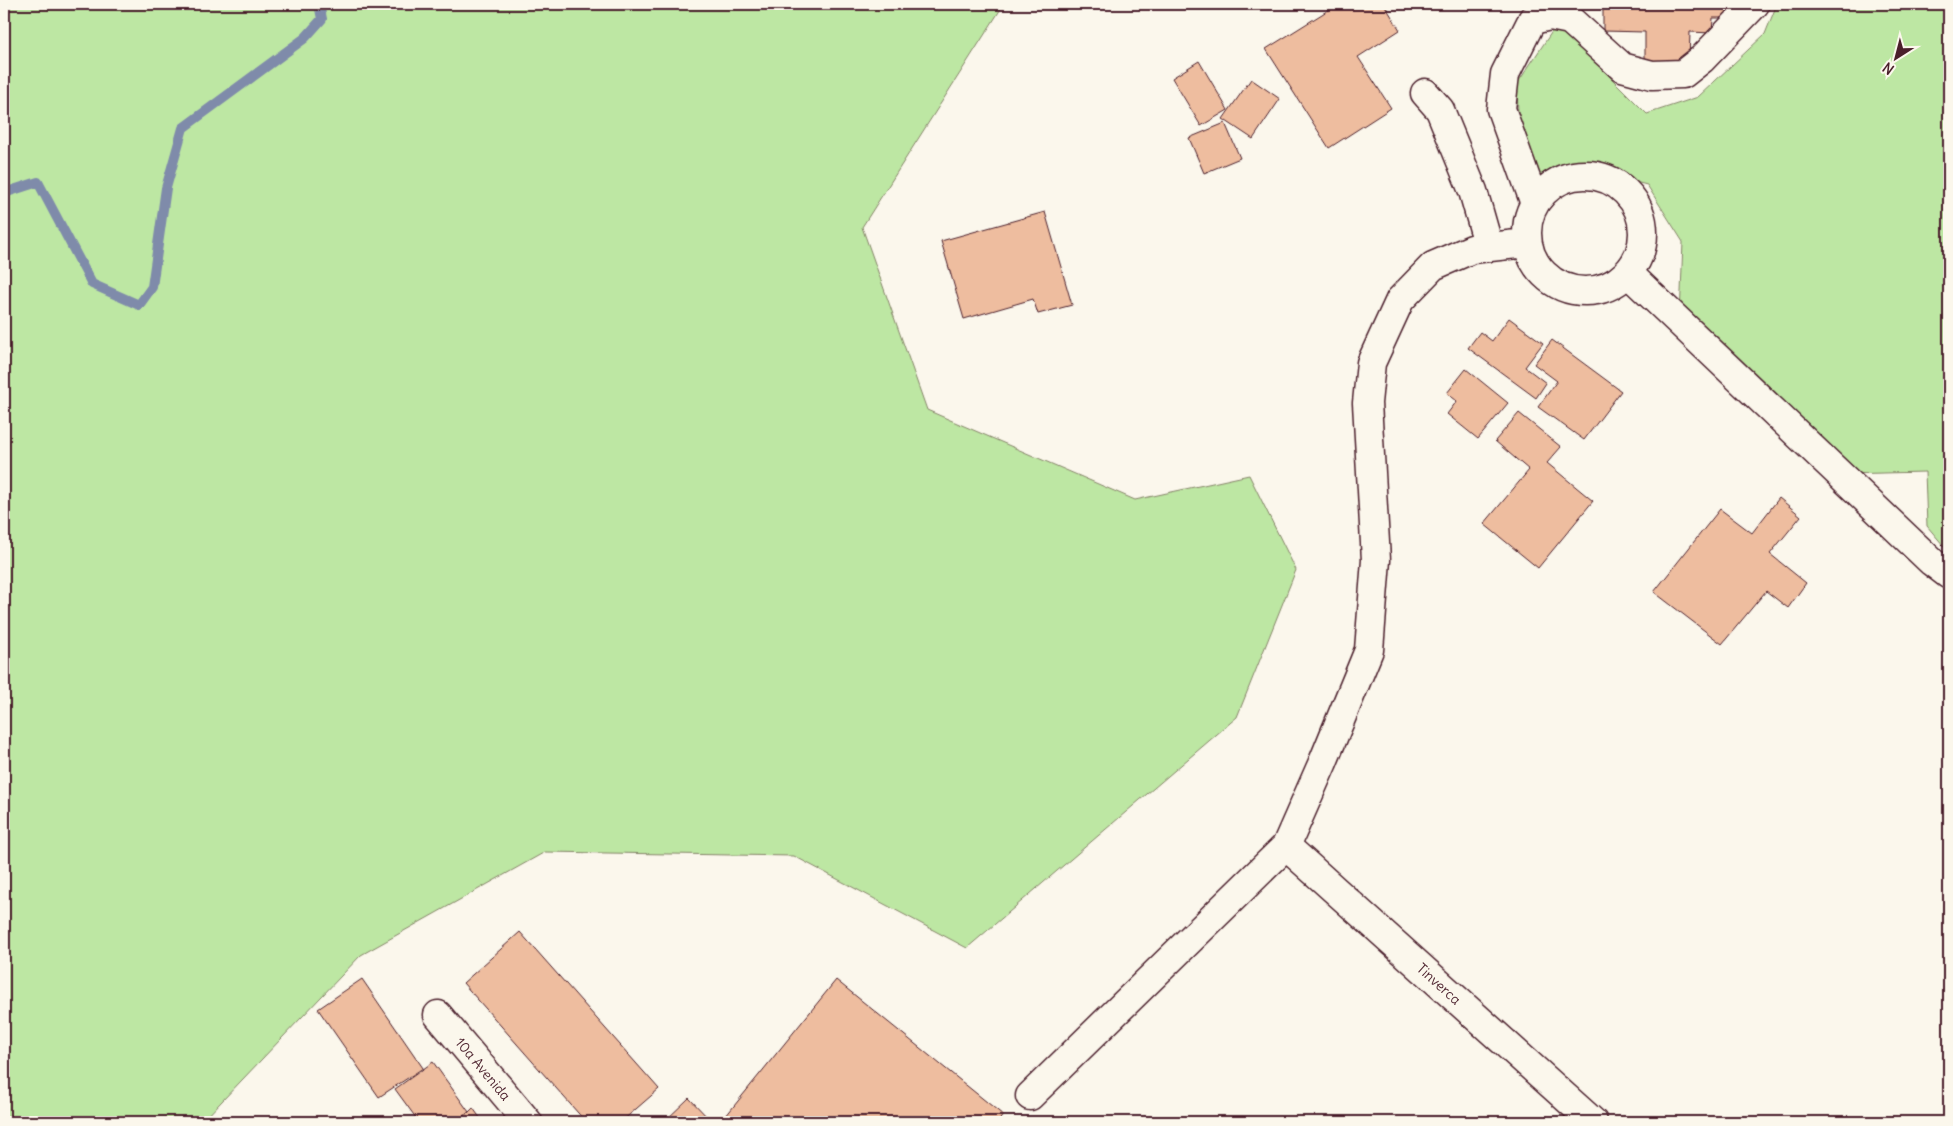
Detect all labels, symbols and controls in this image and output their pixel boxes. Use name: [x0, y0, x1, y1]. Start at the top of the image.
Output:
north arrow: [1870, 32, 1920, 82]
text: N: [1879, 58, 1898, 79]
street label: Tinverca: [1413, 959, 1465, 1009]
street label: 10a Avenida: [451, 1034, 515, 1104]

